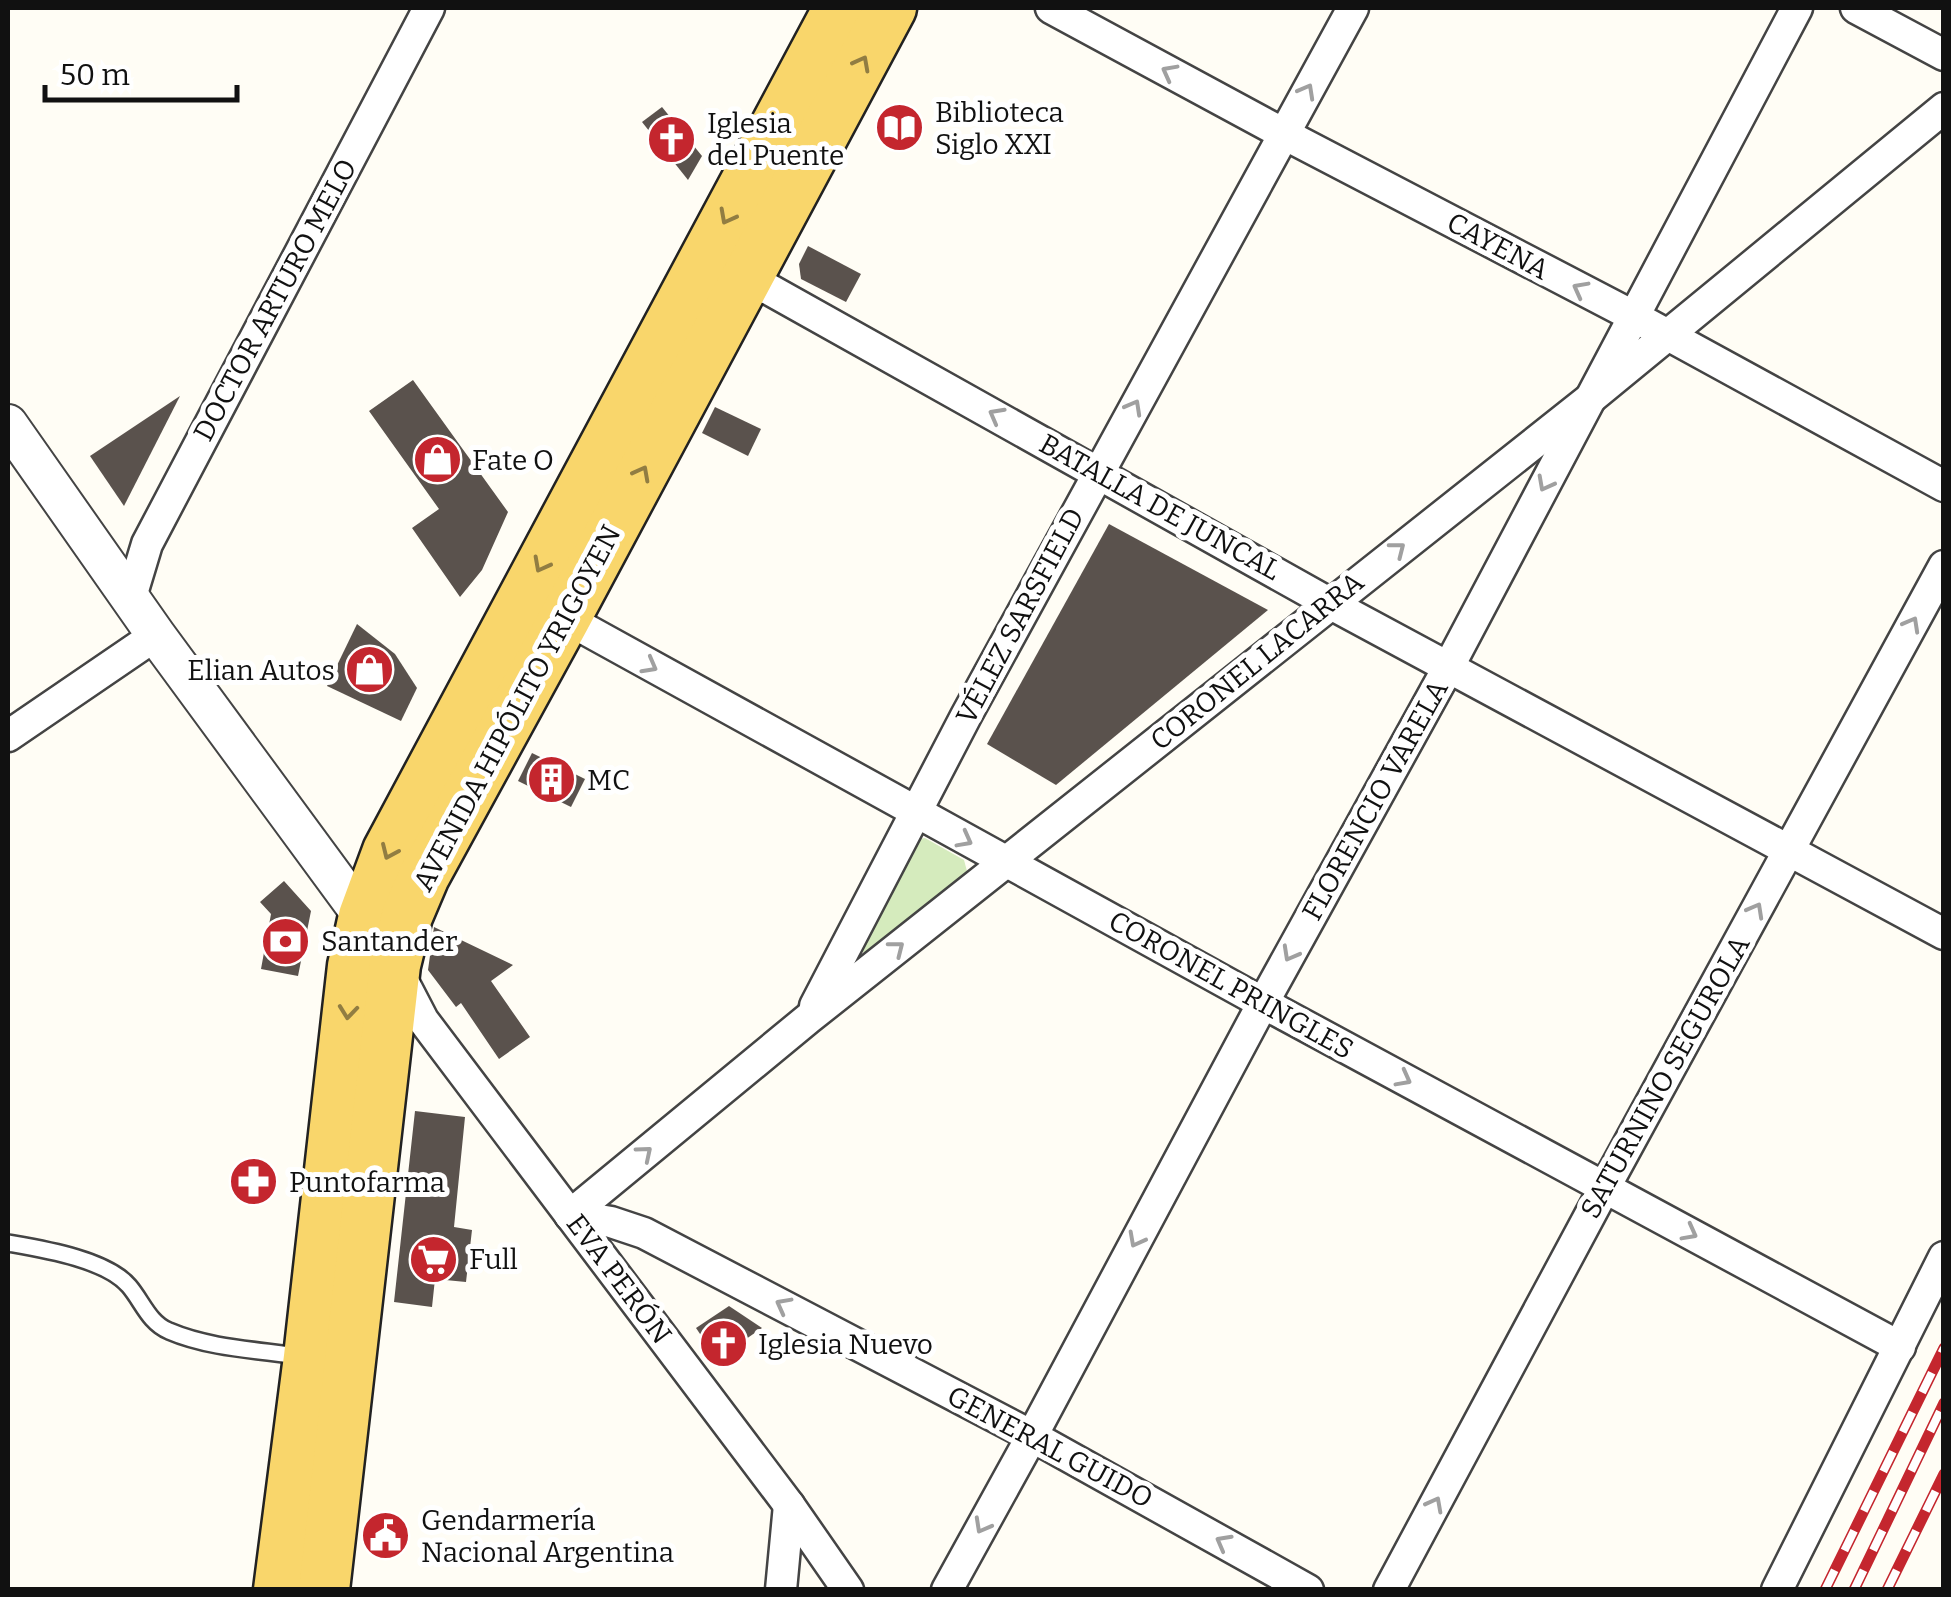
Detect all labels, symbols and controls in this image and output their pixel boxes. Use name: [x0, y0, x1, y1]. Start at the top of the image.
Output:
scale bar: [45, 40, 238, 102]
one-way arrow: [849, 56, 869, 74]
text: 50 m: [60, 57, 130, 93]
one-way arrow: [1162, 64, 1180, 84]
one-way arrow: [1295, 84, 1315, 102]
place label: Biblioteca Siglo XXI: [935, 96, 1064, 161]
library icon: Biblioteca Siglo XXI: [874, 102, 926, 154]
place label: Iglesia del Puente: [707, 107, 844, 172]
church icon: Iglesia del Puente: [646, 113, 698, 165]
street label: DOCTOR ARTURO MELO: [187, 153, 363, 447]
one-way arrow: [720, 206, 739, 224]
street label: CAYENA: [1442, 206, 1555, 287]
one-way arrow: [1573, 282, 1591, 301]
one-way arrow: [1122, 399, 1141, 417]
one-way arrow: [989, 408, 1007, 428]
street label: BATALLA DE JUNCAL: [1034, 427, 1286, 587]
shop icon: Fate O: [411, 434, 463, 486]
place label: Fate O: [472, 444, 554, 477]
one-way arrow: [630, 466, 650, 484]
one-way arrow: [1538, 473, 1558, 491]
street label: VÉLEZ SARSFIELD: [948, 502, 1091, 729]
street label: AVENIDA HIPÓLITO YRIGOYEN: [406, 519, 628, 897]
one-way arrow: [1387, 543, 1405, 561]
one-way arrow: [533, 555, 553, 573]
street label: CORONEL LACARRA: [1144, 565, 1370, 757]
one-way arrow: [1899, 617, 1919, 635]
shop icon: Elian Autos: [344, 644, 396, 696]
one-way arrow: [639, 653, 657, 673]
place label: Elian Autos: [187, 654, 335, 687]
street label: FLORENCIO VARELA: [1295, 674, 1455, 926]
building icon: MC: [526, 754, 578, 806]
place label: MC: [587, 764, 630, 797]
one-way arrow: [954, 827, 972, 847]
one-way arrow: [381, 842, 401, 860]
one-way arrow: [1744, 902, 1763, 920]
street label: CORONEL PRINGLES: [1103, 904, 1359, 1066]
bank icon: Santander: [260, 915, 312, 967]
place label: Santander: [321, 925, 457, 958]
street label: SATURNINO SEGUROLA: [1574, 930, 1756, 1224]
one-way arrow: [886, 942, 904, 960]
one-way arrow: [1283, 943, 1303, 961]
one-way arrow: [338, 1004, 359, 1020]
one-way arrow: [1393, 1067, 1411, 1086]
one-way arrow: [634, 1147, 652, 1165]
pharmacy icon: Puntofarma: [228, 1156, 280, 1208]
place label: Puntofarma: [289, 1166, 445, 1199]
street label: EVA PERÓN: [560, 1208, 678, 1350]
one-way arrow: [1679, 1221, 1697, 1241]
one-way arrow: [1129, 1230, 1149, 1248]
supermarket icon: Full: [408, 1233, 460, 1285]
place label: Full: [469, 1243, 518, 1276]
one-way arrow: [775, 1298, 793, 1317]
church icon: Iglesia Nuevo: [697, 1318, 749, 1370]
place label: Iglesia Nuevo: [758, 1328, 933, 1361]
street label: GENERAL GUIDO: [942, 1379, 1158, 1515]
one-way arrow: [1423, 1496, 1443, 1514]
place label: Gendarmería Nacional Argentina: [421, 1504, 674, 1569]
public building icon: Gendarmería Nacional Argentina: [360, 1510, 412, 1562]
one-way arrow: [975, 1515, 995, 1533]
one-way arrow: [1216, 1535, 1234, 1555]

